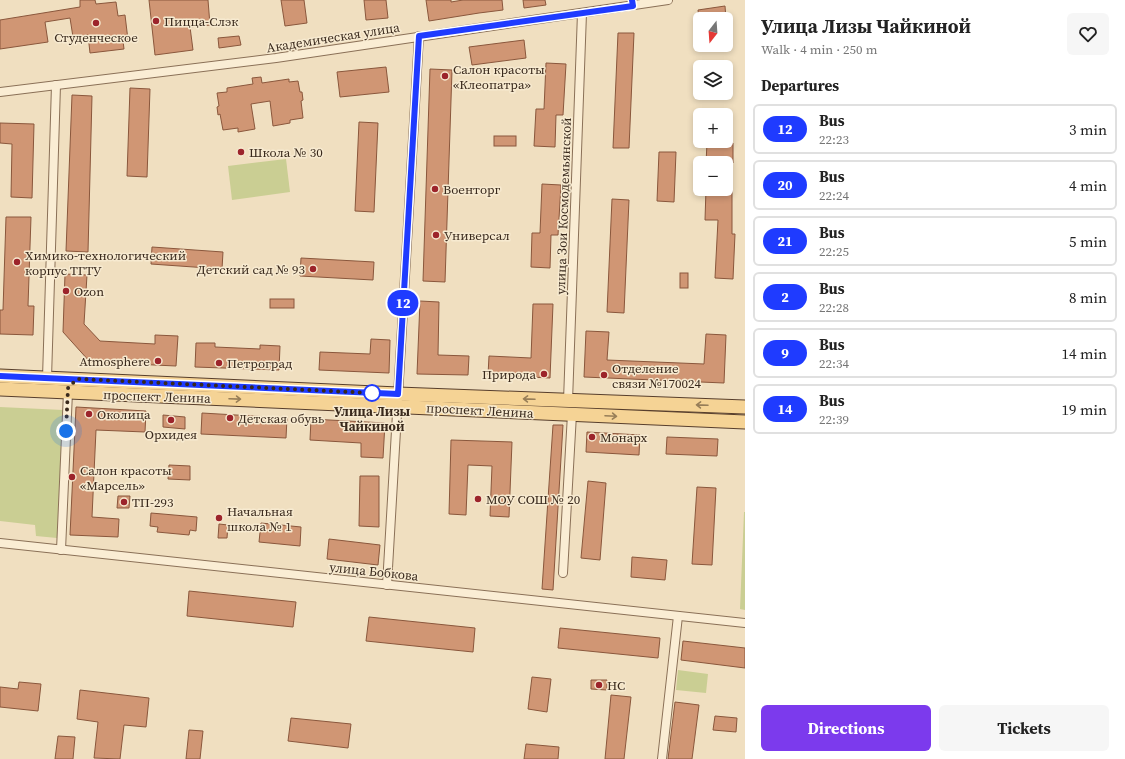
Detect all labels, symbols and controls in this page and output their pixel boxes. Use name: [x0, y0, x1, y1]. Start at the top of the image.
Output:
north arrow: [693, 12, 733, 52]
map controls: [693, 12, 733, 196]
place label: Пицца-Слэк: [164, 13, 238, 30]
text: Улица Лизы Чайкиной: [761, 13, 971, 39]
button: heart: [1067, 13, 1109, 55]
marker: Пицца-Слэк: [151, 16, 161, 26]
marker: Студенческое: [91, 18, 101, 28]
street label: Академическая улица: [265, 19, 401, 56]
place label: Студенческое: [54, 29, 138, 46]
text: Walk · 4 min · 250 m: [761, 41, 877, 58]
button: layers: [693, 60, 733, 100]
place label: Салон красоты «Клеопатра»: [453, 61, 545, 93]
marker: Салон красоты «Клеопатра»: [440, 71, 450, 81]
text: Departures: [761, 75, 839, 96]
button: +: [693, 108, 733, 148]
text: Bus: [819, 110, 845, 131]
street label: улица Зои Космодемьянской: [552, 117, 575, 295]
text: 12: [777, 119, 793, 139]
text: 3 min: [1069, 119, 1107, 140]
text: 22:23: [819, 131, 849, 148]
place label: Школа № 30: [249, 144, 323, 161]
marker: Школа № 30: [236, 147, 246, 157]
button: −: [693, 156, 733, 196]
text: Bus: [819, 166, 845, 187]
text: 20: [777, 175, 793, 195]
text: 4 min: [1069, 175, 1107, 196]
place label: Военторг: [443, 181, 500, 198]
marker: Военторг: [430, 184, 440, 194]
text: 22:24: [819, 187, 849, 204]
text: Bus: [819, 222, 845, 243]
place label: Универсал: [444, 227, 510, 244]
marker: Универсал: [431, 230, 441, 240]
text: 21: [777, 231, 793, 251]
text: 5 min: [1069, 231, 1107, 252]
text: 22:25: [819, 243, 849, 260]
place label: Химико-технологический корпус ТГТУ: [25, 247, 186, 279]
marker: Химико-технологический корпус ТГТУ: [12, 257, 22, 267]
place label: Детский сад № 93: [197, 261, 305, 278]
marker: Детский сад № 93: [308, 264, 318, 274]
text: Bus: [819, 278, 845, 299]
place label: Ozon: [74, 283, 104, 300]
marker: Ozon: [61, 286, 71, 296]
text: 2: [781, 287, 789, 307]
text: 8 min: [1069, 287, 1107, 308]
line badge: 12: [385, 290, 421, 316]
text: 12: [395, 293, 411, 313]
text: 22:28: [819, 299, 849, 316]
text: Bus: [819, 334, 845, 355]
text: 9: [781, 343, 789, 363]
text: 14 min: [1061, 343, 1107, 364]
place label: Atmosphere: [79, 353, 150, 370]
place label: Петроград: [227, 355, 292, 372]
text: 22:34: [819, 355, 849, 372]
marker: Atmosphere: [153, 356, 163, 366]
marker: Петроград: [214, 358, 224, 368]
place label: Отделение связи №170024: [612, 360, 702, 392]
place label: Природа: [482, 366, 536, 383]
marker: Природа: [539, 369, 549, 379]
marker: Отделение связи №170024: [599, 370, 609, 380]
marker: Улица Лизы Чайкиной: [363, 384, 381, 402]
street label: проспект Ленина: [103, 386, 211, 407]
text: Bus: [819, 390, 845, 411]
one-way arrow: [228, 395, 241, 403]
one-way arrow: [523, 395, 536, 403]
street label: проспект Ленина: [426, 399, 534, 422]
text: 14: [777, 399, 793, 419]
text: 19 min: [1061, 399, 1107, 420]
one-way arrow: [696, 401, 709, 409]
place label: Улица Лизы Чайкиной: [334, 403, 410, 435]
place label: Околица: [97, 406, 151, 423]
marker: Околица: [84, 409, 94, 419]
place label: Детская обувь: [238, 410, 325, 427]
text: 22:39: [819, 411, 849, 428]
one-way arrow: [604, 412, 617, 419]
marker: Детская обувь: [225, 413, 235, 423]
marker: Орхидея: [166, 415, 176, 425]
your location: [56, 421, 76, 441]
place label: Орхидея: [145, 426, 197, 443]
place label: Монарх: [600, 429, 648, 446]
marker: Монарх: [587, 432, 597, 442]
place label: Салон красоты «Марсель»: [80, 462, 172, 494]
marker: Салон красоты «Марсель»: [67, 472, 77, 482]
place label: МОУ СОШ № 20: [486, 491, 580, 508]
place label: ТП-293: [132, 494, 173, 511]
marker: МОУ СОШ № 20: [473, 494, 483, 504]
marker: ТП-293: [119, 497, 129, 507]
place label: Начальная школа № 1: [227, 503, 293, 535]
marker: Начальная школа № 1: [214, 513, 224, 523]
street label: улица Бобкова: [329, 558, 420, 585]
place label: НС: [607, 677, 625, 694]
marker: НС: [594, 680, 604, 690]
button: Directions: [761, 705, 931, 751]
button: Tickets: [939, 705, 1109, 751]

